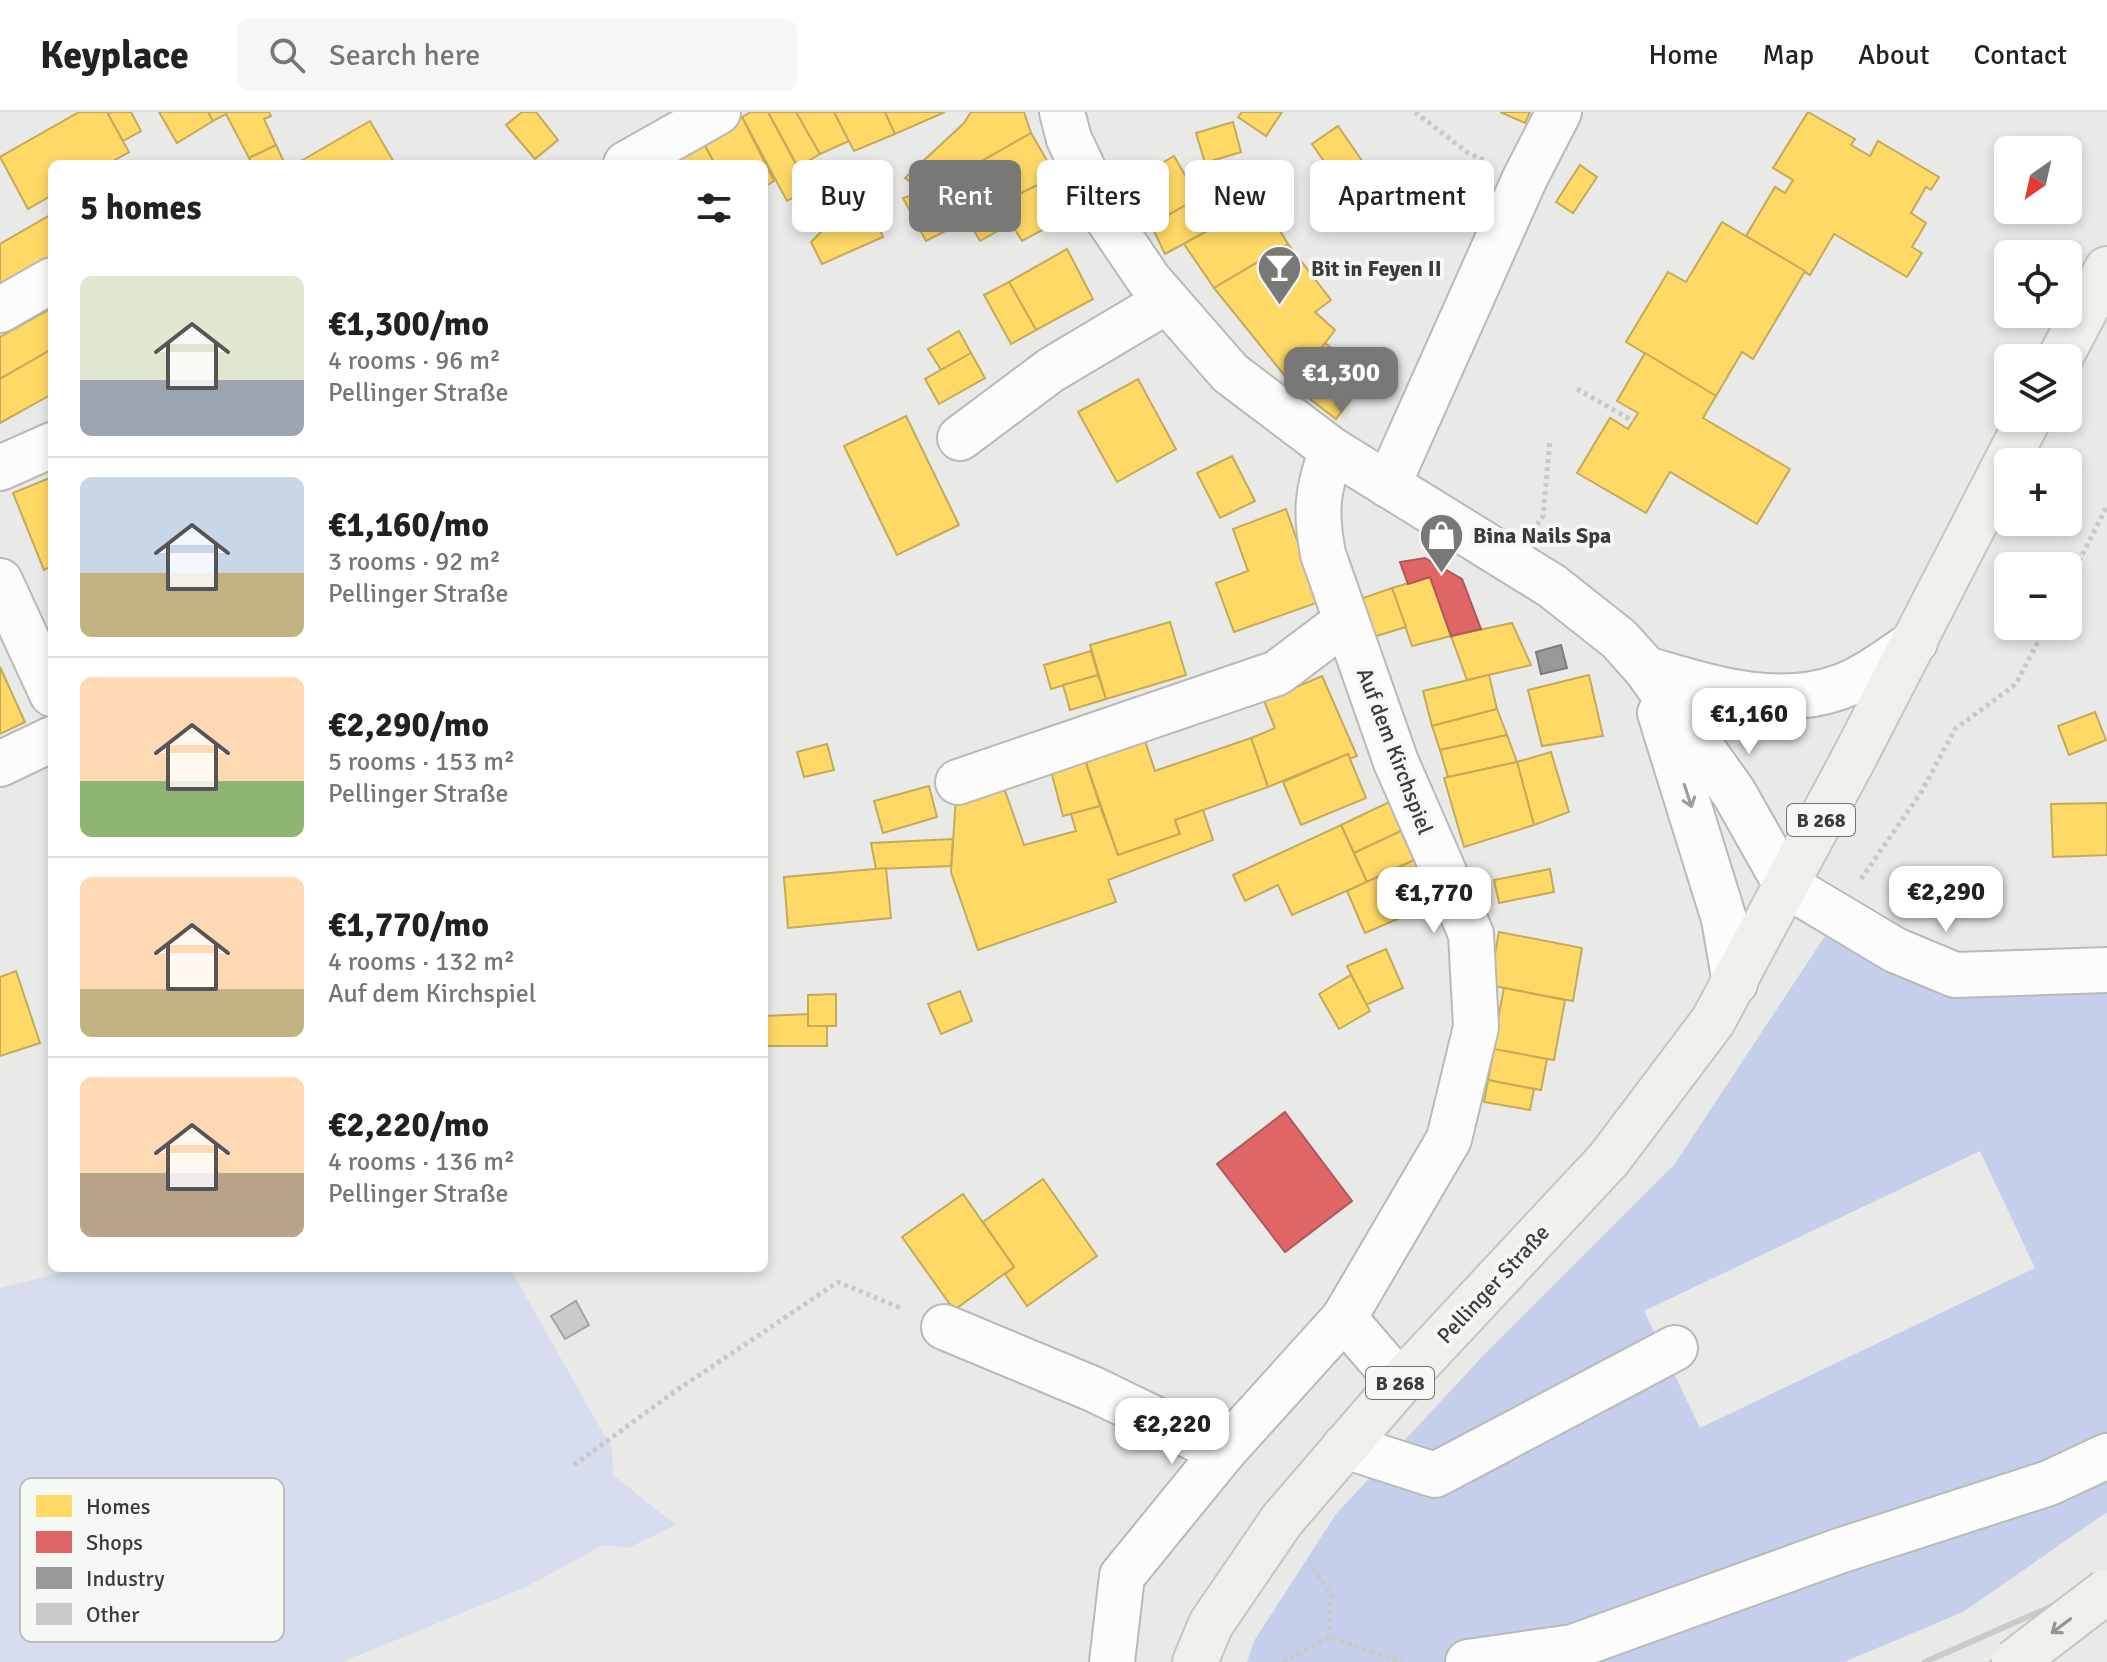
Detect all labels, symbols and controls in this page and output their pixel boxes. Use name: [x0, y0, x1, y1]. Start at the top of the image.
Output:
search box: [237, 19, 797, 91]
text: Keyplace: [40, 32, 189, 79]
icon: search: [265, 33, 309, 77]
text: Search here: [329, 37, 480, 74]
text: Home: [1649, 38, 1718, 72]
text: Map: [1762, 38, 1814, 72]
text: About: [1858, 38, 1930, 72]
text: Contact: [1974, 38, 2067, 72]
north arrow: [1994, 136, 2082, 224]
map controls: [1994, 136, 2082, 640]
chip: Buy: [792, 160, 893, 232]
chip: Rent: [909, 160, 1021, 232]
chip: Filters: [1037, 160, 1169, 232]
chip: New: [1185, 160, 1294, 232]
chip: Apartment: [1310, 160, 1494, 232]
icon: filters: [692, 186, 736, 230]
text: 5 homes: [80, 187, 201, 229]
button: locate: [1994, 240, 2082, 328]
bar icon: Bit in Feyen II: [1256, 244, 1304, 307]
place label: Bit in Feyen II: [1311, 255, 1442, 282]
text: €1,300/mo: [328, 303, 489, 345]
icon: home: [144, 308, 240, 404]
button: layers: [1994, 344, 2082, 432]
text: 4 rooms · 96 m²: [328, 345, 501, 377]
pin: €1,300: [1276, 347, 1406, 415]
text: €1,300: [1302, 357, 1380, 389]
text: Pellinger Straße: [328, 377, 509, 409]
button: +: [1994, 448, 2082, 536]
text: €1,160/mo: [328, 504, 489, 546]
icon: home: [144, 509, 240, 605]
shop icon: Bina Nails Spa: [1418, 511, 1466, 574]
place label: Bina Nails Spa: [1473, 522, 1611, 549]
text: 3 rooms · 92 m²: [328, 546, 501, 578]
button: −: [1994, 552, 2082, 640]
text: Pellinger Straße: [328, 578, 509, 610]
street label: Auf dem Kirchspiel: [1351, 664, 1439, 838]
pin: €1,160: [1684, 688, 1814, 756]
text: €1,160: [1710, 698, 1788, 730]
text: €2,290/mo: [328, 704, 489, 746]
icon: home: [144, 709, 240, 805]
text: 5 rooms · 153 m²: [328, 746, 515, 778]
text: Pellinger Straße: [328, 778, 509, 810]
one-way arrow: [1681, 783, 1696, 808]
road number: B 268: [1787, 804, 1855, 836]
pin: €2,290: [1881, 866, 2011, 934]
pin: €1,770: [1369, 867, 1499, 935]
text: €2,290: [1907, 876, 1985, 908]
text: €1,770: [1395, 877, 1473, 909]
text: €1,770/mo: [328, 904, 489, 946]
icon: home: [144, 909, 240, 1005]
text: 4 rooms · 132 m²: [328, 946, 515, 978]
text: Auf dem Kirchspiel: [328, 978, 536, 1010]
text: €2,220/mo: [328, 1104, 489, 1146]
icon: home: [144, 1109, 240, 1205]
text: 4 rooms · 136 m²: [328, 1146, 515, 1178]
text: Pellinger Straße: [328, 1178, 509, 1210]
street label: Pellinger Straße: [1431, 1219, 1555, 1349]
road number: B 268: [1366, 1367, 1434, 1399]
pin: €2,220: [1107, 1398, 1237, 1466]
text: €2,220: [1133, 1408, 1211, 1440]
legend: [20, 1478, 284, 1642]
text: Homes: [86, 1493, 150, 1520]
text: Shops: [86, 1529, 143, 1556]
text: Industry: [86, 1565, 165, 1592]
text: Other: [86, 1601, 139, 1628]
one-way arrow: [2050, 1618, 2072, 1635]

